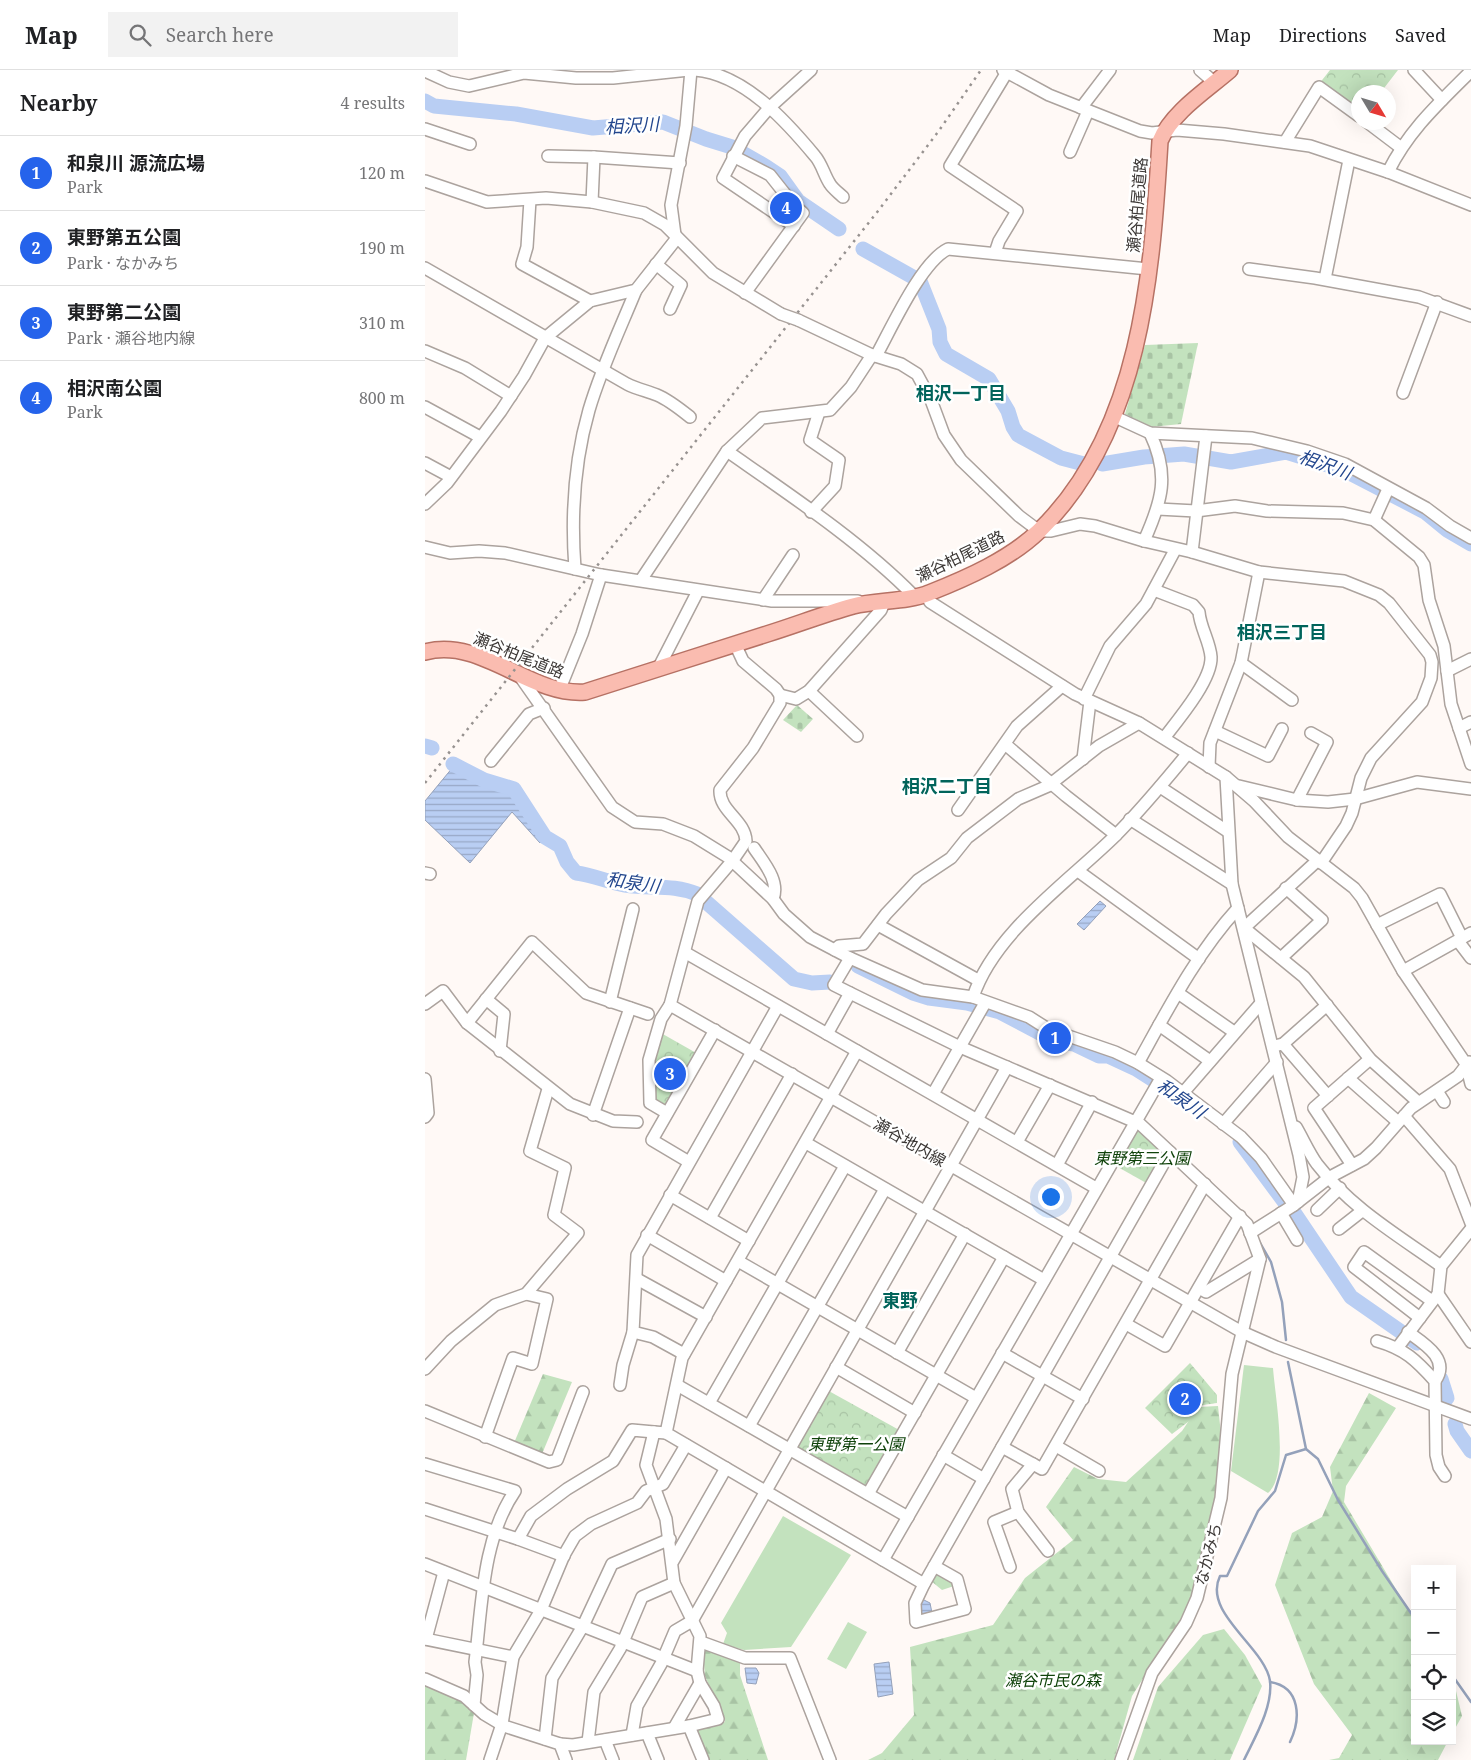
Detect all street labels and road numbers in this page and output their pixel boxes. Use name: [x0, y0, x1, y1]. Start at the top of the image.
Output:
street label: 瀬谷柏尾道路: [1122, 156, 1152, 254]
street label: 瀬谷柏尾道路: [912, 525, 1008, 587]
street label: 瀬谷柏尾道路: [470, 627, 568, 683]
street label: 瀬谷地内線: [870, 1112, 950, 1172]
street label: なかみち: [1190, 1520, 1226, 1588]

